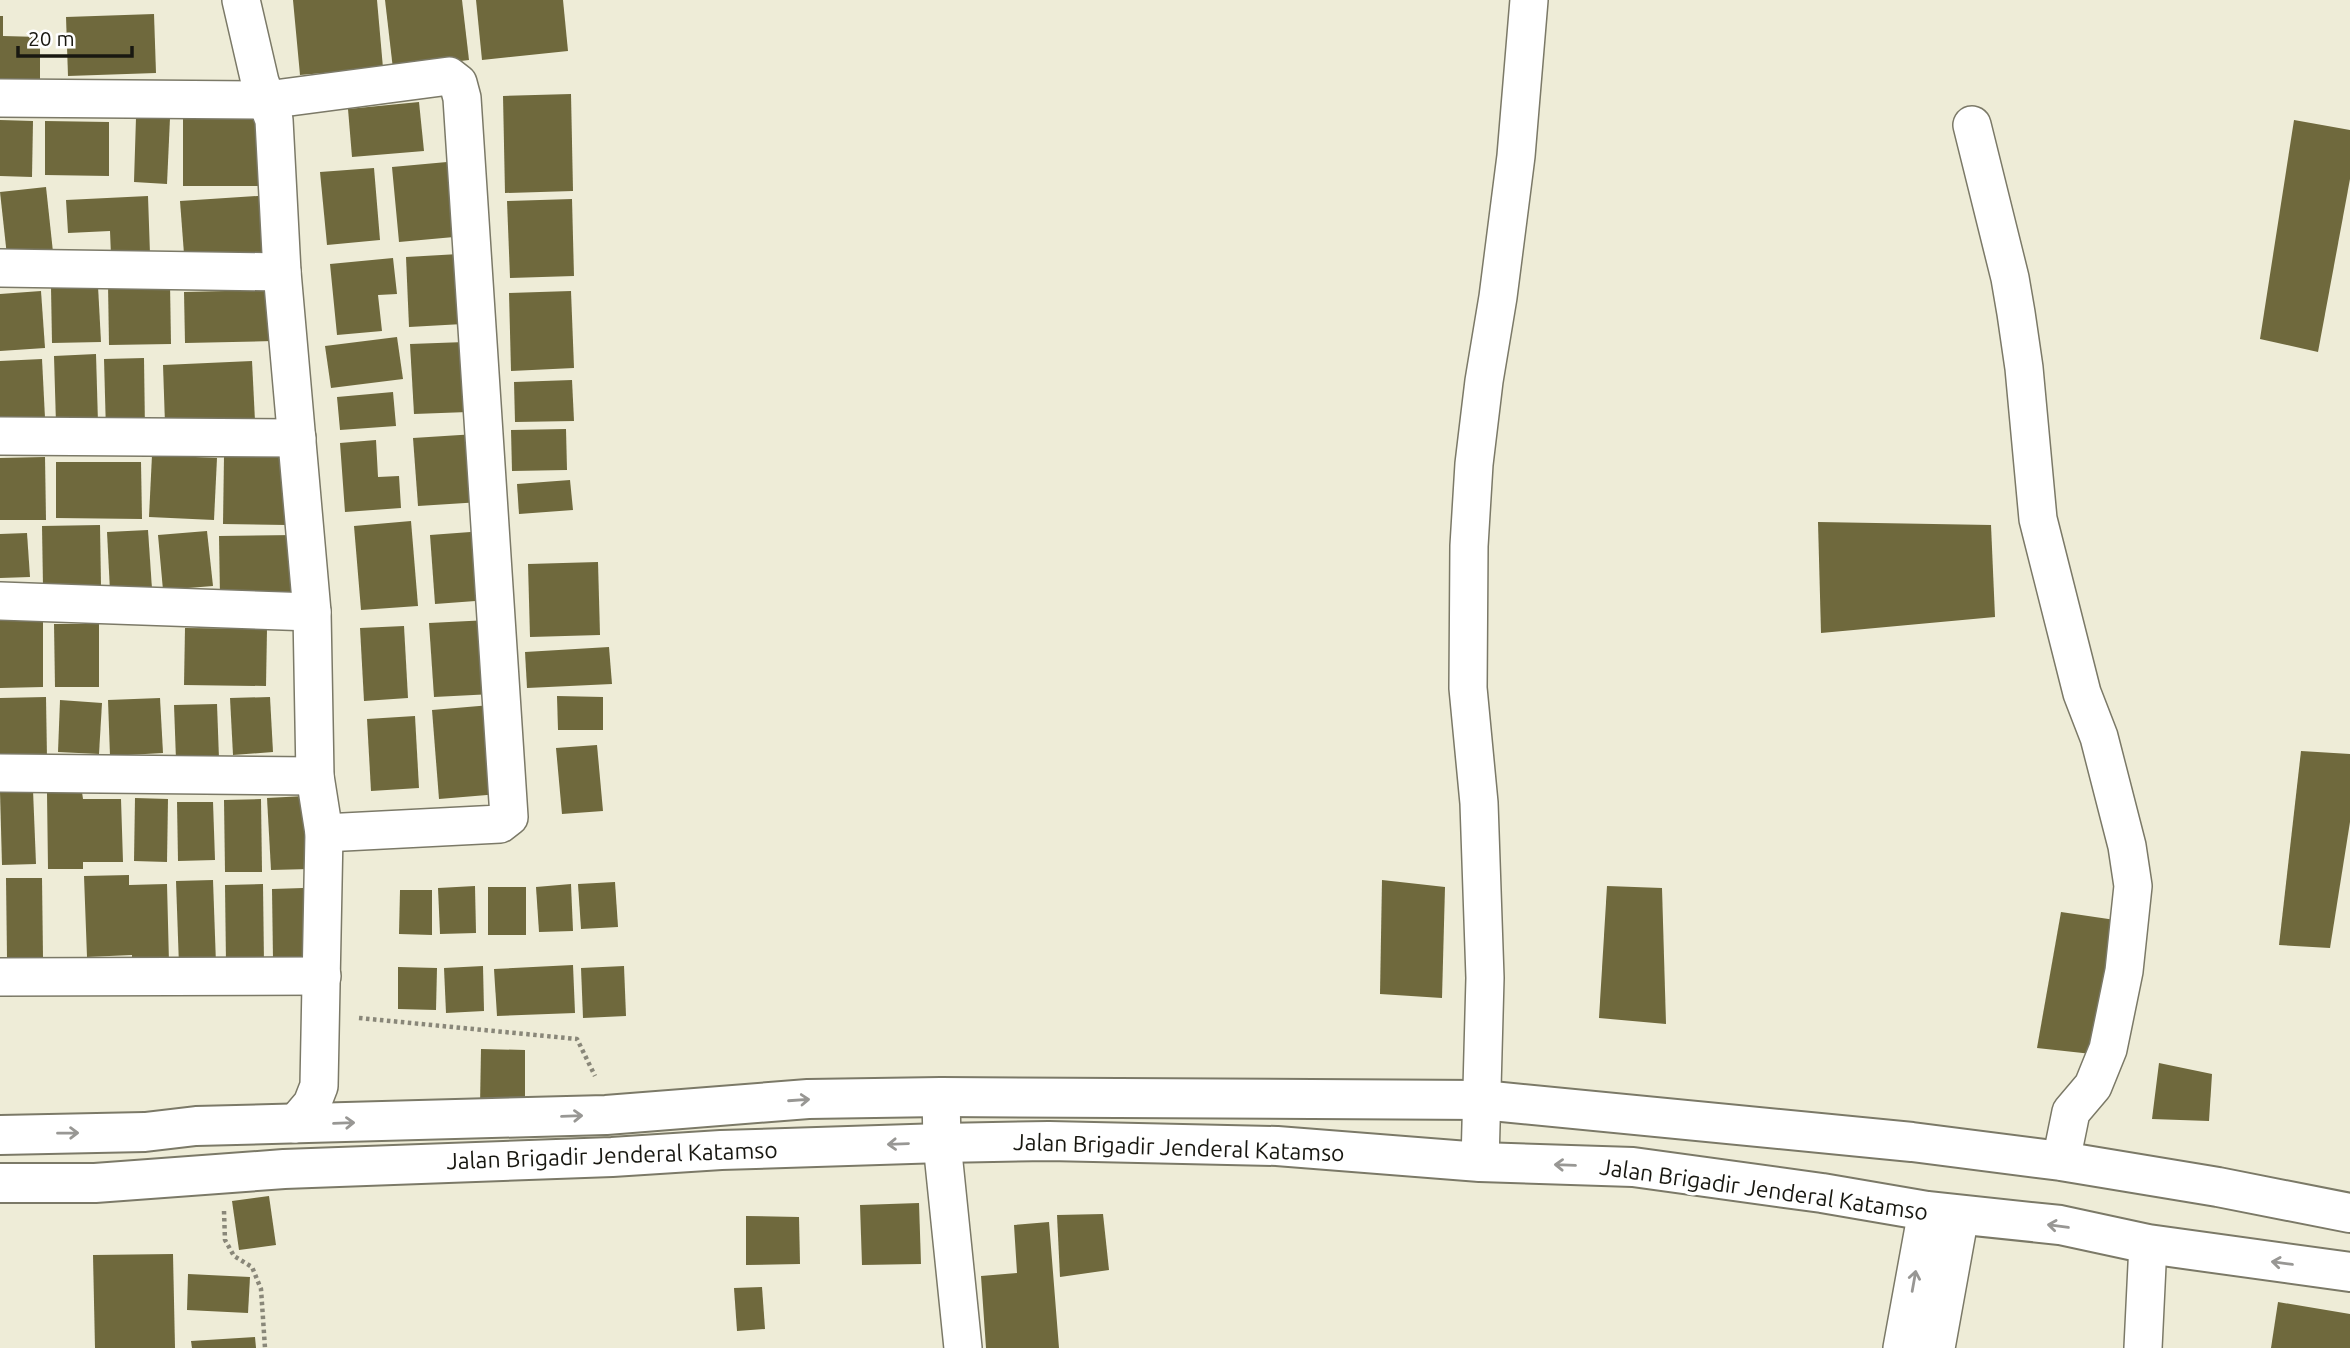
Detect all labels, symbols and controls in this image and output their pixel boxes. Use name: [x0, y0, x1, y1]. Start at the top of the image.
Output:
scale bar: [18, 14, 131, 58]
text: 20 m: [28, 26, 75, 50]
one-way arrow: [787, 1093, 809, 1106]
one-way arrow: [560, 1109, 583, 1123]
one-way arrow: [333, 1116, 356, 1129]
one-way arrow: [56, 1127, 79, 1140]
street label: Jalan Brigadir Jenderal Katamso: [1013, 1129, 1345, 1165]
street label: Jalan Brigadir Jenderal Katamso: [446, 1137, 778, 1173]
one-way arrow: [886, 1138, 909, 1151]
street label: Jalan Brigadir Jenderal Katamso: [1598, 1154, 1930, 1224]
one-way arrow: [1554, 1159, 1577, 1172]
one-way arrow: [2047, 1219, 2070, 1232]
one-way arrow: [2272, 1256, 2294, 1269]
one-way arrow: [1908, 1270, 1921, 1293]

